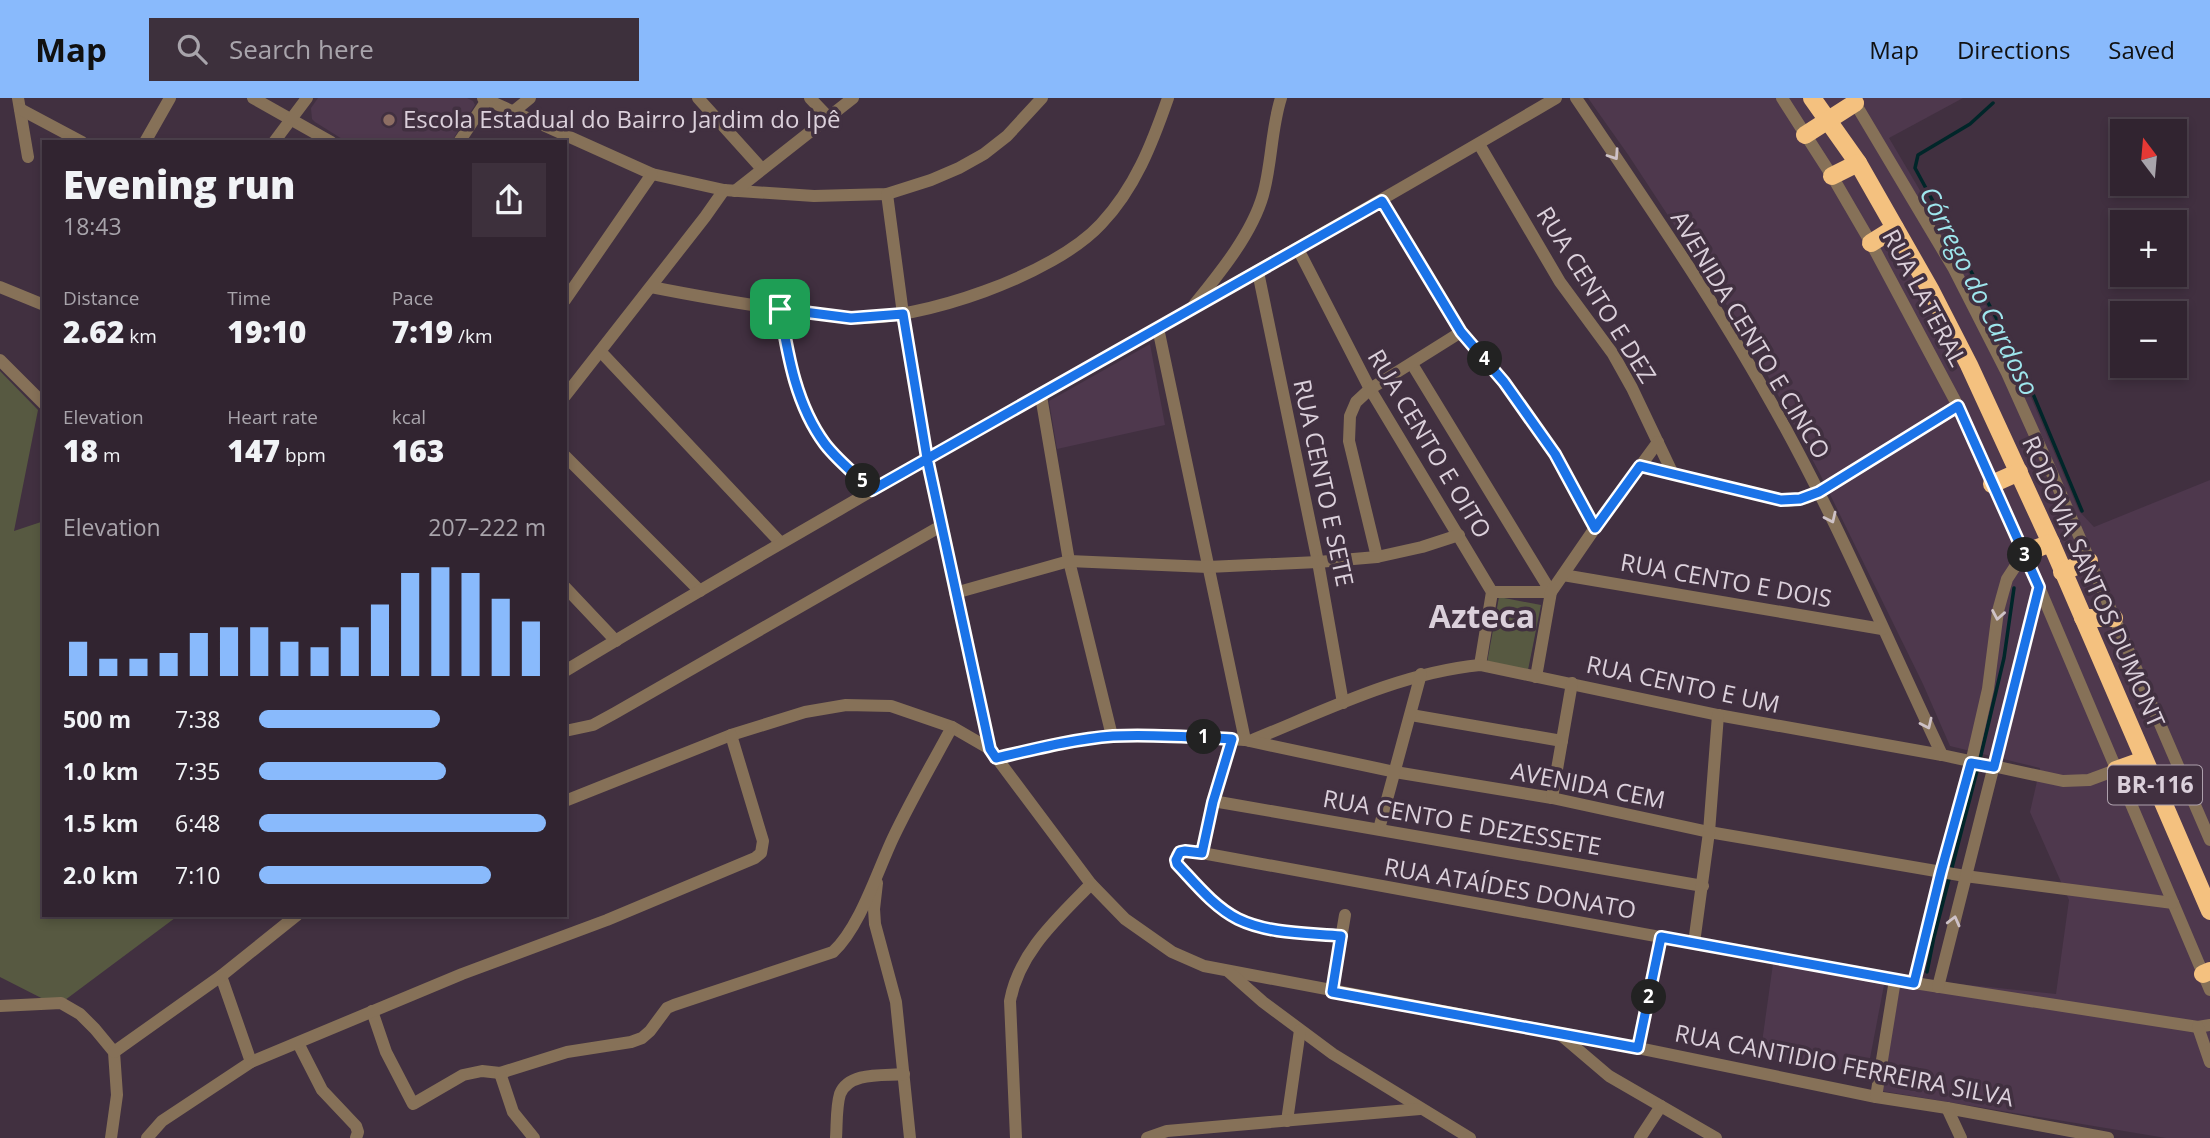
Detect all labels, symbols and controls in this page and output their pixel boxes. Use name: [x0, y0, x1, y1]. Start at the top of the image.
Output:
search box: [149, 18, 639, 81]
text: Map: [35, 27, 107, 72]
icon: search: [173, 30, 211, 68]
text: Search here: [229, 31, 374, 67]
text: Map: [1869, 33, 1919, 66]
text: Directions: [1957, 33, 2070, 66]
text: Saved: [2108, 33, 2175, 66]
place label: Escola Estadual do Bairro Jardim do Ipê: [403, 102, 841, 135]
marker: Escola Estadual do Bairro Jardim do Ipê: [381, 112, 397, 128]
north arrow: [2110, 119, 2188, 196]
map controls: [2110, 119, 2187, 378]
one-way arrow: [1606, 147, 1618, 160]
text: Evening run: [63, 158, 295, 210]
button: share: [472, 163, 546, 237]
water label: Córrego do Cardoso: [1912, 180, 2048, 401]
street label: RUA CENTO E DEZ: [1530, 200, 1665, 389]
street label: AVENIDA CENTO E CINCO: [1664, 204, 1839, 465]
text: 18:43: [63, 210, 122, 242]
button: +: [2110, 210, 2187, 287]
street label: RUA LATERAL: [1875, 223, 1975, 371]
pin: [750, 279, 810, 339]
text: Distance: [63, 285, 139, 311]
text: Time: [227, 285, 271, 311]
text: Pace: [392, 285, 433, 311]
icon: arrive: [761, 290, 799, 328]
button: −: [2110, 301, 2187, 378]
text: 2.62: [63, 311, 124, 352]
text: 19:10: [227, 311, 306, 352]
text: 7:19: [392, 311, 453, 352]
text: km: [124, 323, 157, 349]
text: /km: [453, 323, 493, 349]
street label: RUA CENTO E OITO: [1361, 342, 1500, 544]
pin: 4: [1468, 342, 1502, 376]
text: 4: [1479, 345, 1490, 371]
street label: RUA CENTO E SETE: [1286, 376, 1363, 589]
text: Elevation: [63, 404, 144, 430]
text: Heart rate: [227, 404, 318, 430]
text: kcal: [392, 404, 426, 430]
text: 18: [63, 430, 98, 471]
text: 147: [227, 430, 280, 471]
text: 163: [392, 430, 444, 471]
street label: RODOVIA SANTOS DUMONT: [2015, 430, 2174, 732]
text: m: [98, 442, 121, 468]
text: bpm: [280, 442, 326, 468]
pin: 5: [846, 464, 880, 498]
text: 5: [857, 467, 868, 493]
one-way arrow: [1823, 510, 1837, 523]
text: Elevation: [63, 511, 161, 543]
text: 207–222 m: [428, 511, 546, 543]
pin: 3: [2008, 538, 2042, 573]
text: 3: [2019, 541, 2030, 567]
street label: RUA CENTO E DOIS: [1618, 545, 1834, 614]
district label: Azteca: [1429, 594, 1535, 637]
one-way arrow: [1991, 609, 2006, 621]
street label: RUA CENTO E UM: [1584, 647, 1783, 720]
text: 500 m: [63, 703, 131, 735]
text: 7:38: [175, 703, 221, 735]
one-way arrow: [1919, 717, 1933, 729]
pin: 1: [1186, 720, 1222, 754]
text: 1: [1198, 723, 1209, 749]
street label: AVENIDA CEM: [1508, 753, 1668, 816]
text: 1.0 km: [63, 755, 139, 787]
text: 7:35: [175, 755, 221, 787]
road number: BR-116: [2108, 765, 2202, 804]
street label: RUA CENTO E DEZESSETE: [1321, 781, 1604, 862]
text: 1.5 km: [63, 807, 139, 839]
text: 6:48: [175, 807, 221, 839]
street label: RUA ATAÍDES DONATO: [1382, 849, 1639, 926]
text: 2.0 km: [63, 859, 139, 891]
text: 7:10: [175, 859, 221, 891]
one-way arrow: [1946, 915, 1960, 927]
pin: 2: [1632, 979, 1666, 1014]
text: 2: [1643, 983, 1654, 1009]
street label: RUA CANTIDIO FERREIRA SILVA: [1672, 1015, 2017, 1114]

